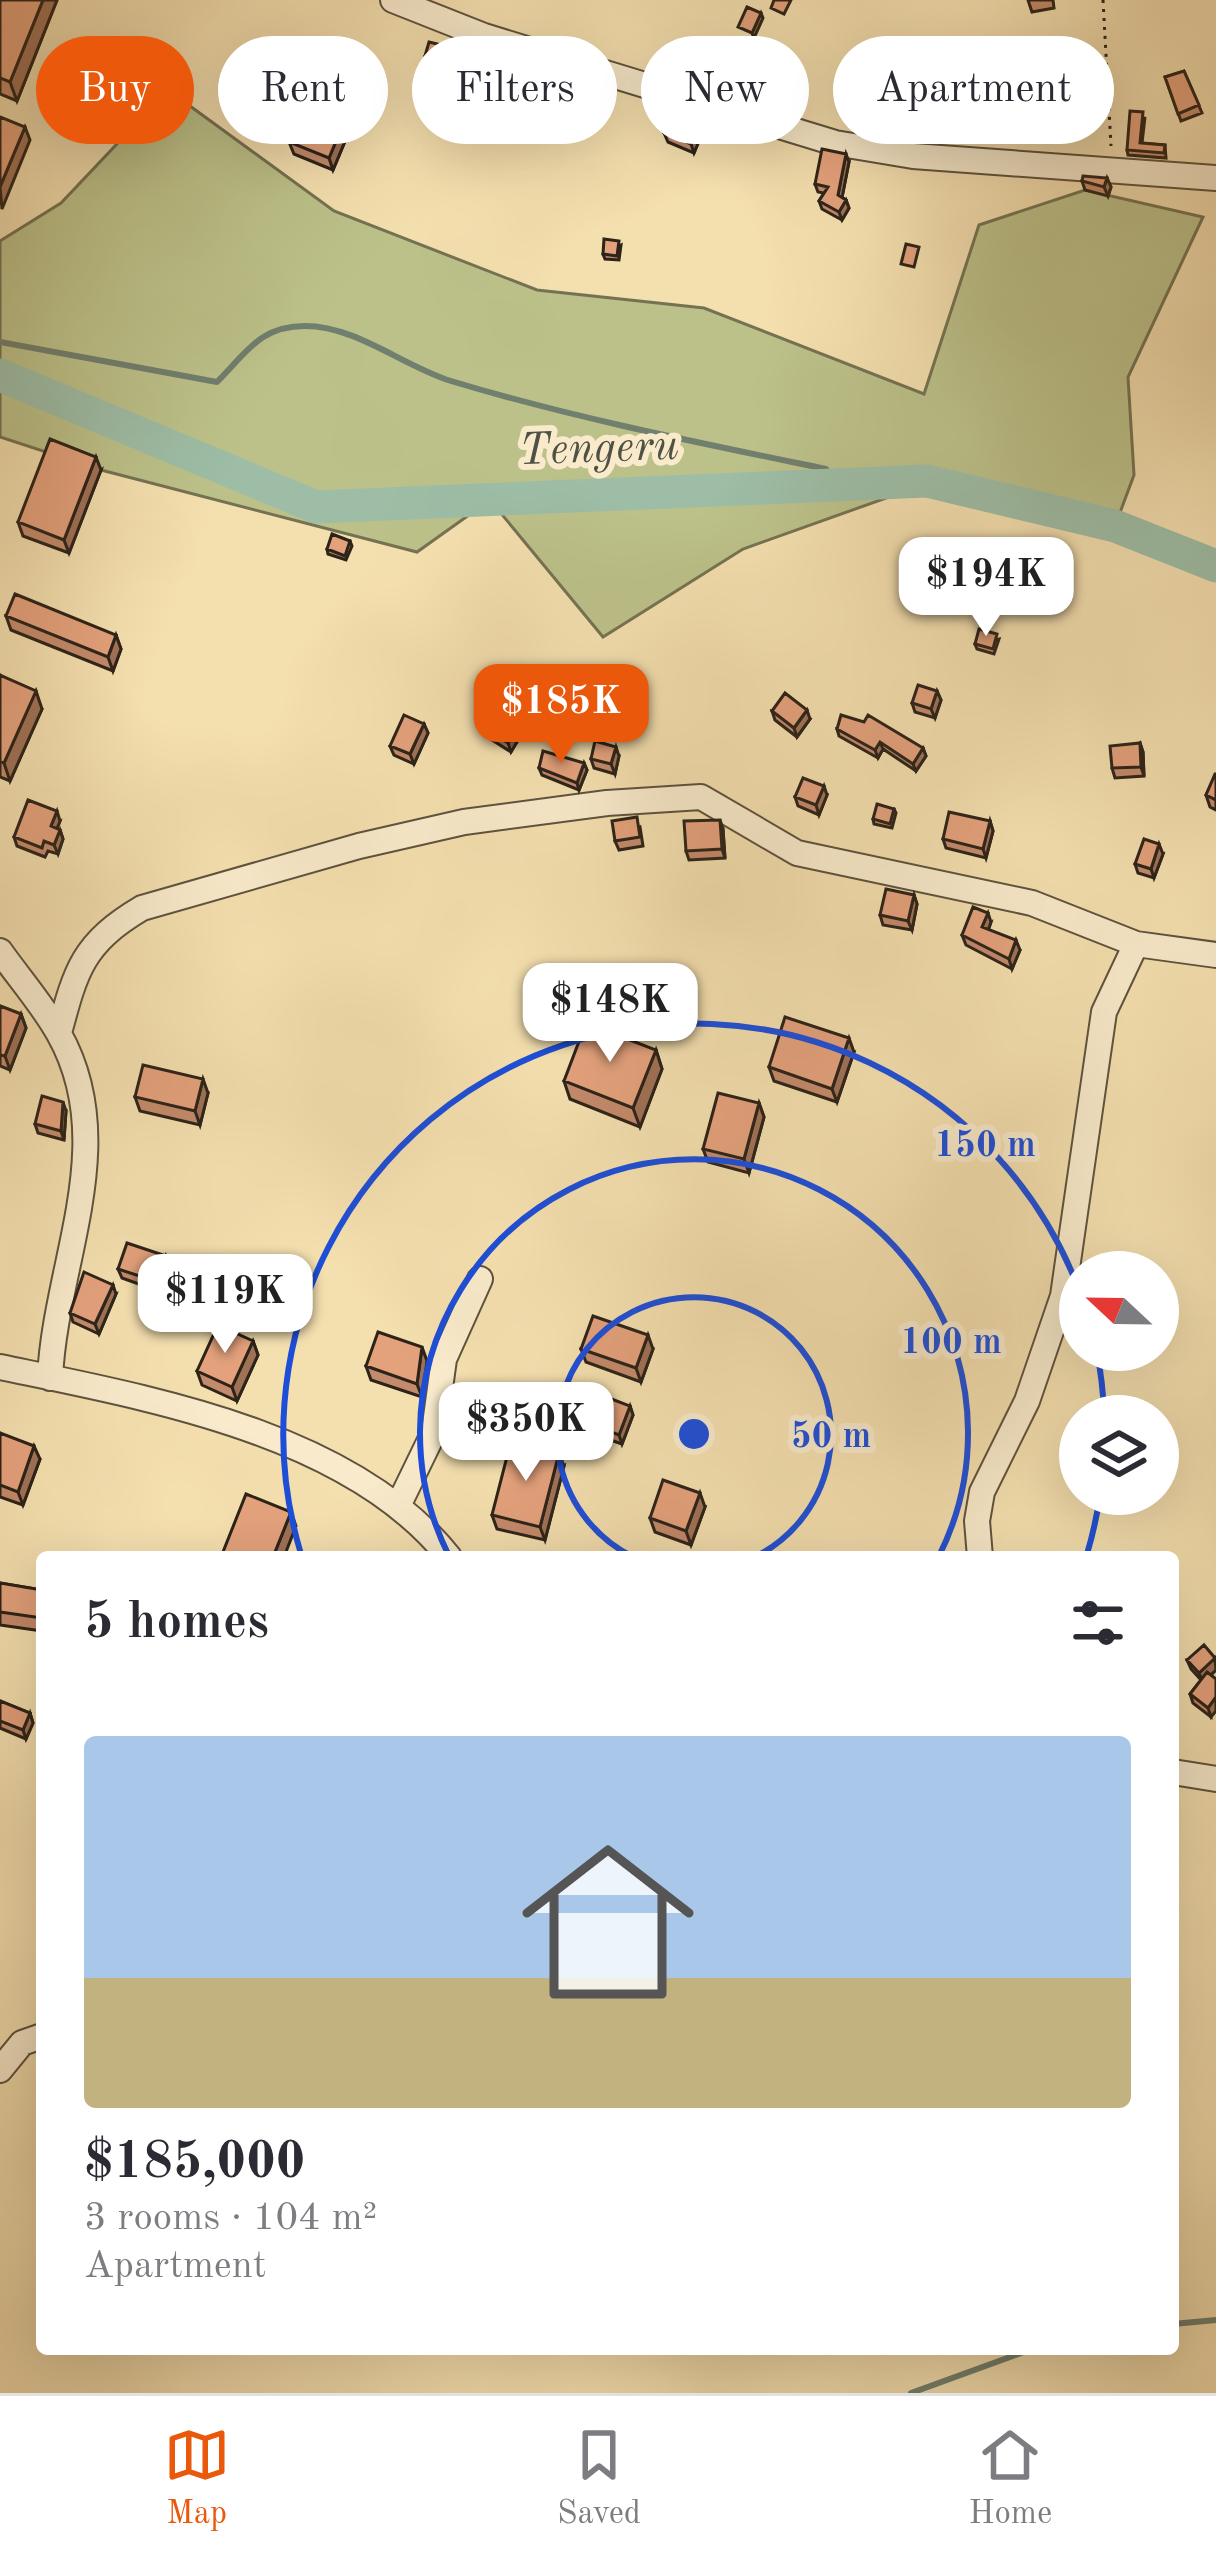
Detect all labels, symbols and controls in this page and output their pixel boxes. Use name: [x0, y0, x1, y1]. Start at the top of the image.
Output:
chip: Buy: [36, 36, 194, 144]
chip: Rent: [218, 36, 388, 144]
chip: Filters: [412, 36, 617, 144]
chip: New: [641, 36, 809, 144]
chip: Apartment: [833, 36, 1114, 144]
water label: Tengeru: [518, 425, 680, 475]
pin: $194K: [902, 537, 1070, 639]
text: $194K: [926, 556, 1046, 595]
pin: $185K: [477, 664, 645, 766]
text: $185K: [501, 683, 621, 722]
pin: $148K: [526, 963, 694, 1065]
text: $148K: [550, 982, 670, 1021]
text: 150 m: [934, 1129, 1036, 1165]
north arrow: [1059, 1251, 1179, 1371]
map controls: [1059, 1251, 1179, 1515]
pin: $119K: [141, 1254, 309, 1356]
text: $119K: [165, 1273, 285, 1312]
text: 100 m: [900, 1326, 1002, 1362]
pin: $350K: [442, 1382, 610, 1484]
button: layers: [1059, 1395, 1179, 1515]
text: $350K: [466, 1401, 586, 1440]
centre of rings: [673, 1413, 715, 1455]
text: 50 m: [791, 1420, 871, 1456]
icon: filters: [1065, 1590, 1131, 1656]
text: 5 homes: [84, 1598, 269, 1649]
icon: home: [500, 1814, 716, 2030]
text: $185,000: [84, 2138, 305, 2189]
text: 3 rooms · 104 m²: [84, 2199, 377, 2238]
text: Apartment: [84, 2247, 267, 2286]
tab: Map: [164, 2422, 230, 2535]
tab: Saved: [557, 2422, 641, 2535]
tab: Home: [969, 2422, 1052, 2535]

